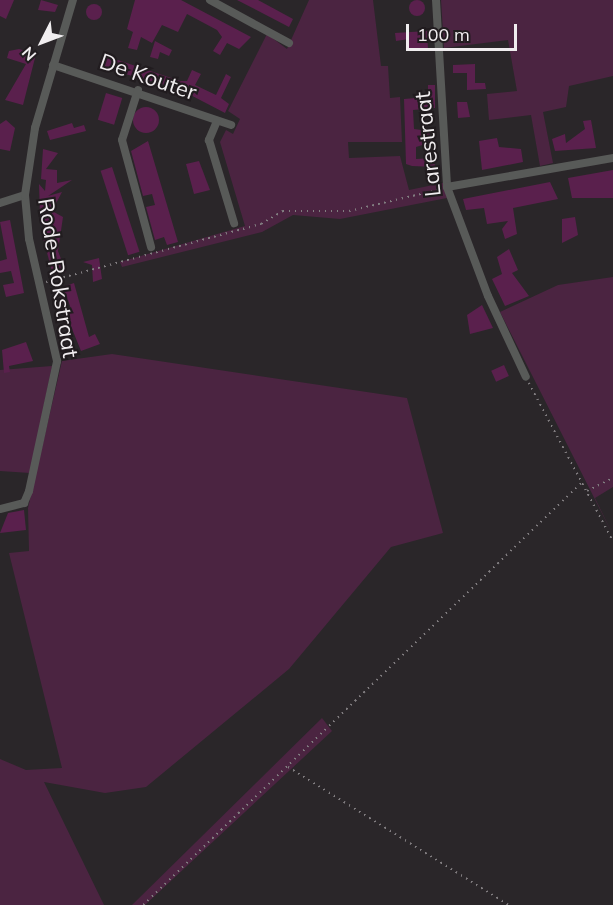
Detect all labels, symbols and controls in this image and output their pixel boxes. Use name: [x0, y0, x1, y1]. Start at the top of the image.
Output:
north arrow: [12, 12, 72, 72]
scale bar: [409, 12, 520, 50]
text: 100 m: [417, 23, 470, 46]
text: N: [17, 43, 40, 65]
street label: De Kouter: [96, 48, 200, 106]
street label: Larestraat: [409, 90, 447, 198]
street label: Rode-Rokstraat: [32, 196, 84, 360]

